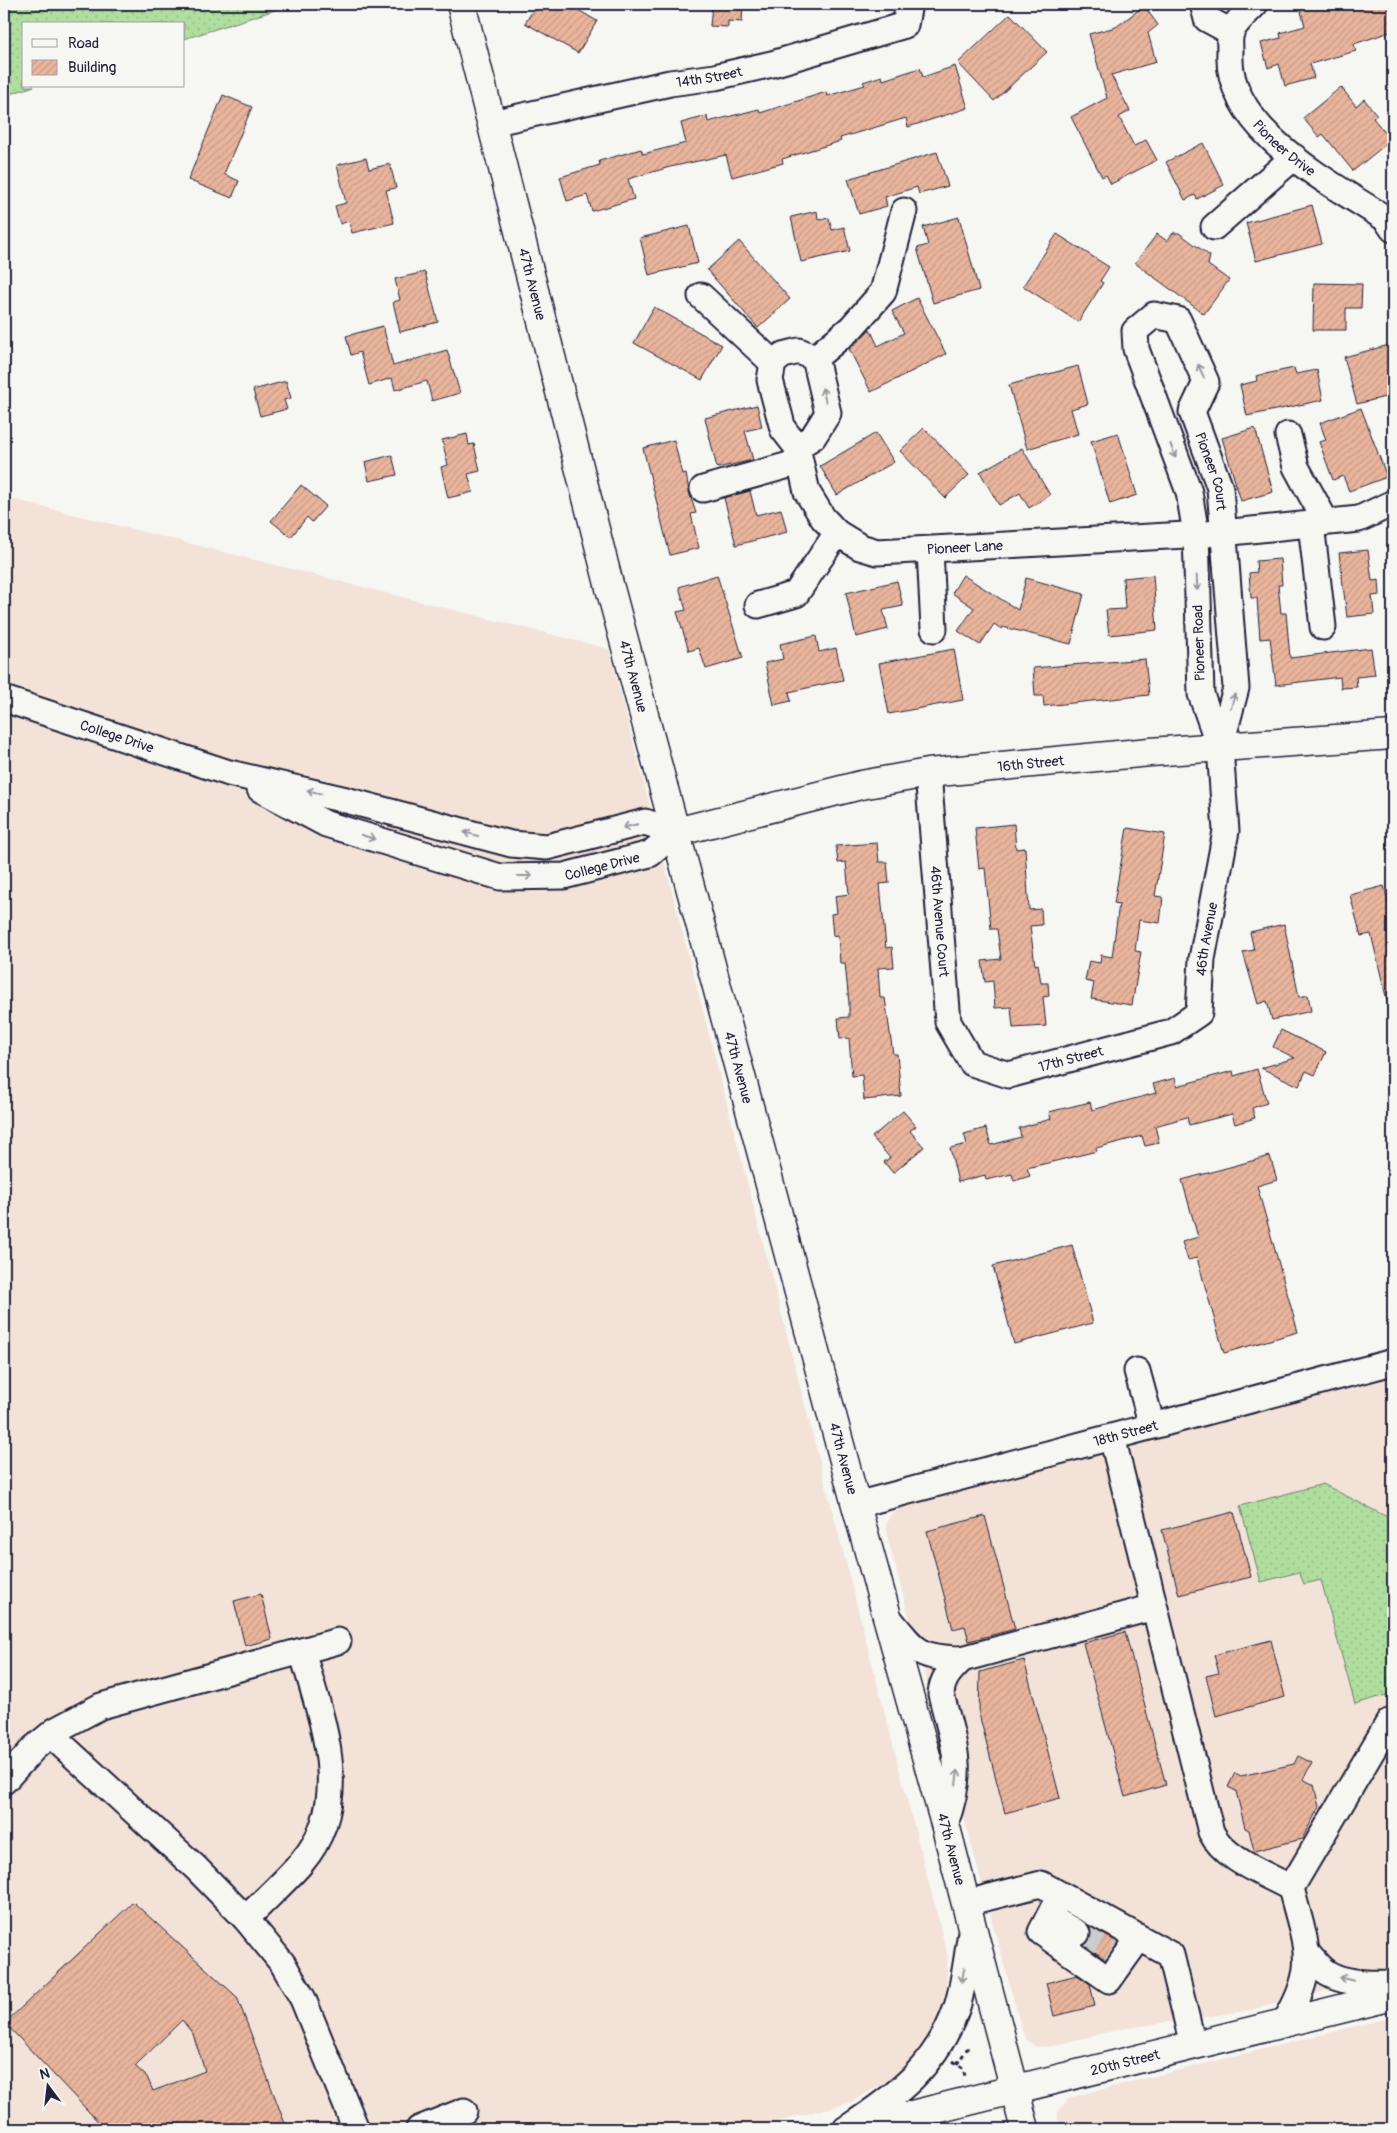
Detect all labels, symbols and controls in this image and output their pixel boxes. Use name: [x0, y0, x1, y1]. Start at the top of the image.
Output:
legend: [22, 22, 185, 88]
text: Road: [68, 34, 99, 53]
text: Building: [68, 58, 116, 77]
street label: 14th Street: [675, 62, 744, 91]
street label: Pioneer Drive: [1249, 116, 1319, 180]
street label: 47th Avenue: [515, 246, 550, 322]
one-way arrow: [1196, 364, 1206, 379]
one-way arrow: [819, 388, 828, 404]
street label: Pioneer Court: [1192, 430, 1230, 511]
one-way arrow: [1169, 442, 1178, 458]
street label: Pioneer Lane: [926, 537, 1004, 558]
one-way arrow: [1192, 574, 1202, 590]
street label: Pioneer Road: [1189, 604, 1209, 681]
street label: 47th Avenue: [616, 638, 651, 714]
one-way arrow: [1228, 694, 1238, 710]
street label: College Drive: [78, 716, 156, 756]
street label: 16th Street: [996, 752, 1065, 775]
one-way arrow: [306, 787, 322, 796]
one-way arrow: [622, 822, 638, 831]
one-way arrow: [464, 828, 480, 838]
one-way arrow: [360, 833, 376, 843]
street label: College Drive: [563, 848, 642, 884]
street label: 46th Avenue Court: [927, 865, 953, 978]
one-way arrow: [517, 872, 533, 881]
street label: 46th Avenue: [1193, 901, 1221, 977]
street label: 47th Avenue: [721, 1029, 756, 1105]
street label: 17th Street: [1036, 1042, 1105, 1075]
street label: 18th Street: [1092, 1416, 1160, 1450]
street label: 47th Avenue: [826, 1421, 861, 1496]
one-way arrow: [952, 1769, 962, 1785]
street label: 47th Avenue: [934, 1811, 969, 1887]
one-way arrow: [958, 1967, 967, 1983]
one-way arrow: [1339, 1974, 1355, 1983]
street label: 20th Street: [1089, 2045, 1162, 2079]
north arrow: [22, 2060, 72, 2110]
text: N: [38, 2064, 52, 2083]

